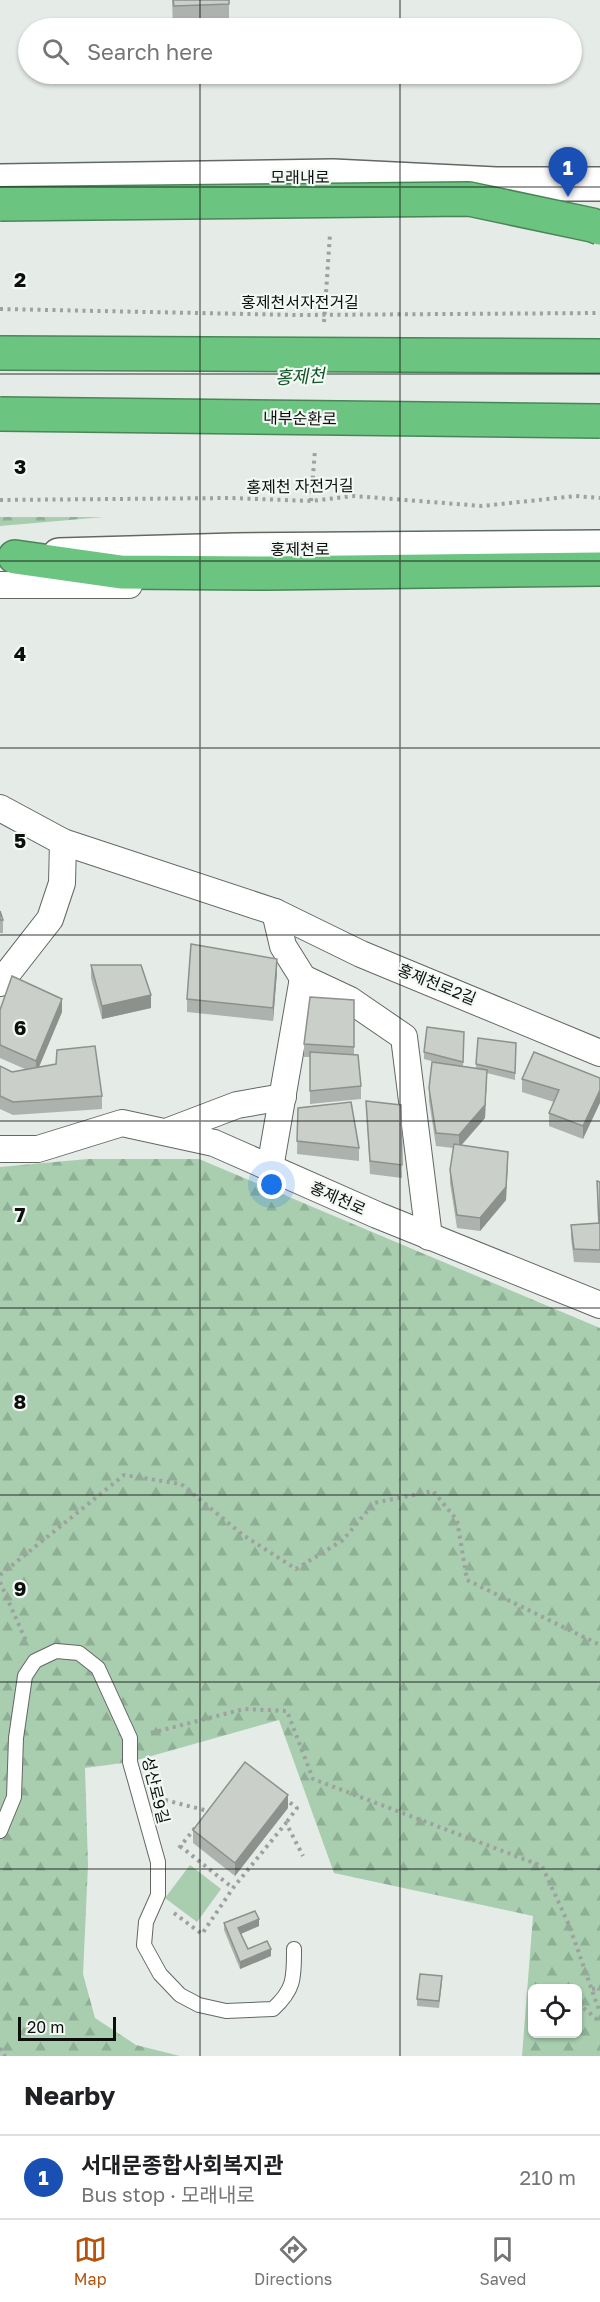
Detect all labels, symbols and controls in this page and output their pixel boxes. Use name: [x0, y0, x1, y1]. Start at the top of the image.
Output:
search box: [18, 18, 582, 84]
icon: search: [39, 35, 72, 68]
text: Search here: [87, 38, 213, 65]
pin: 1: [548, 148, 588, 197]
street label: 모래내로: [271, 167, 330, 187]
text: 2: [14, 267, 26, 291]
street label: 홍제천서자전거길: [241, 292, 359, 312]
water label: 홍제천: [275, 364, 328, 388]
street label: 내부순환로: [263, 407, 337, 429]
text: 3: [14, 454, 26, 478]
street label: 홍제천 자전거길: [246, 475, 354, 497]
street label: 홍제천로: [271, 539, 330, 559]
text: 4: [14, 641, 26, 665]
text: 5: [14, 828, 26, 852]
street label: 홍제천로2길: [395, 959, 479, 1009]
text: 6: [14, 1015, 26, 1039]
your location: [257, 1170, 286, 1199]
street label: 홍제천로: [307, 1177, 369, 1219]
text: 7: [15, 1202, 26, 1226]
text: 8: [14, 1389, 26, 1413]
text: 9: [14, 1576, 26, 1600]
street label: 성산로9길: [138, 1754, 174, 1826]
map controls: [528, 1984, 582, 2038]
button: locate: [528, 1984, 582, 2038]
scale bar: [18, 2014, 116, 2042]
text: 20 m: [27, 2017, 64, 2037]
text: Nearby: [24, 2080, 115, 2111]
text: 서대문종합사회복지관: [81, 2151, 283, 2178]
text: 1: [38, 2165, 49, 2189]
text: 210 m: [520, 2165, 576, 2189]
text: Bus stop · 모래내로: [81, 2182, 255, 2206]
tab: Map: [74, 2233, 107, 2289]
tab: Directions: [254, 2233, 332, 2289]
tab: Saved: [480, 2233, 526, 2289]

